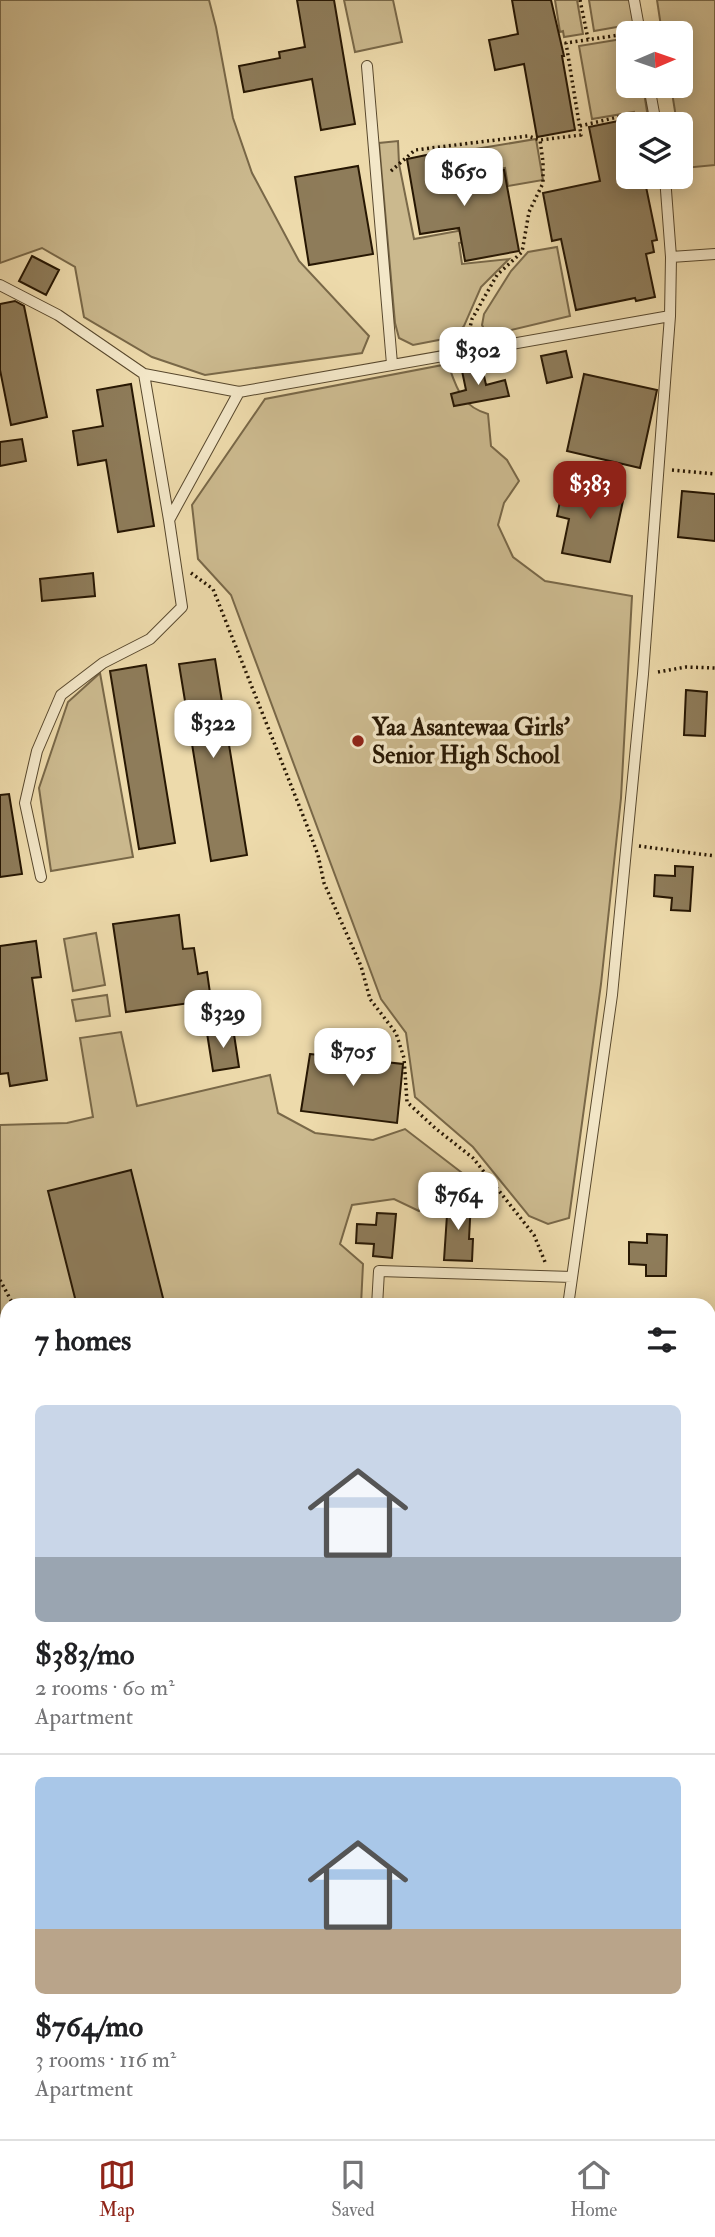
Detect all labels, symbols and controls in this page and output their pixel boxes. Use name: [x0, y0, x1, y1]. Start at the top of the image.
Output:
north arrow: [616, 21, 693, 98]
map controls: [616, 21, 693, 189]
button: layers: [616, 112, 693, 189]
pin: $650: [423, 148, 505, 208]
text: $650: [441, 156, 487, 185]
pin: $302: [437, 328, 519, 387]
text: $302: [455, 335, 501, 364]
pin: $383: [549, 462, 631, 521]
text: $383: [569, 469, 611, 498]
pin: $322: [172, 700, 254, 760]
text: $322: [190, 708, 236, 737]
place label: Yaa Asantewaa Girls' Senior High School: [371, 712, 571, 771]
marker: Yaa Asantewaa Girls' Senior High School: [350, 733, 366, 749]
pin: $329: [182, 990, 264, 1050]
text: $329: [200, 998, 246, 1027]
pin: $705: [312, 1028, 394, 1088]
text: $705: [330, 1036, 376, 1065]
pin: $764: [417, 1172, 499, 1232]
text: $764: [434, 1180, 482, 1209]
icon: filters: [643, 1321, 681, 1359]
text: 7 homes: [35, 1322, 131, 1359]
icon: home: [295, 1450, 421, 1576]
text: $383/mo: [35, 1636, 135, 1673]
text: 2 rooms · 60 m²: [35, 1673, 175, 1702]
text: Apartment: [35, 1702, 133, 1731]
icon: home: [295, 1822, 421, 1948]
text: $764/mo: [35, 2008, 143, 2045]
text: 3 rooms · 116 m²: [35, 2045, 176, 2074]
text: Apartment: [35, 2074, 133, 2103]
tab: Map: [98, 2156, 136, 2222]
tab: Saved: [331, 2156, 375, 2222]
tab: Home: [570, 2156, 617, 2222]

